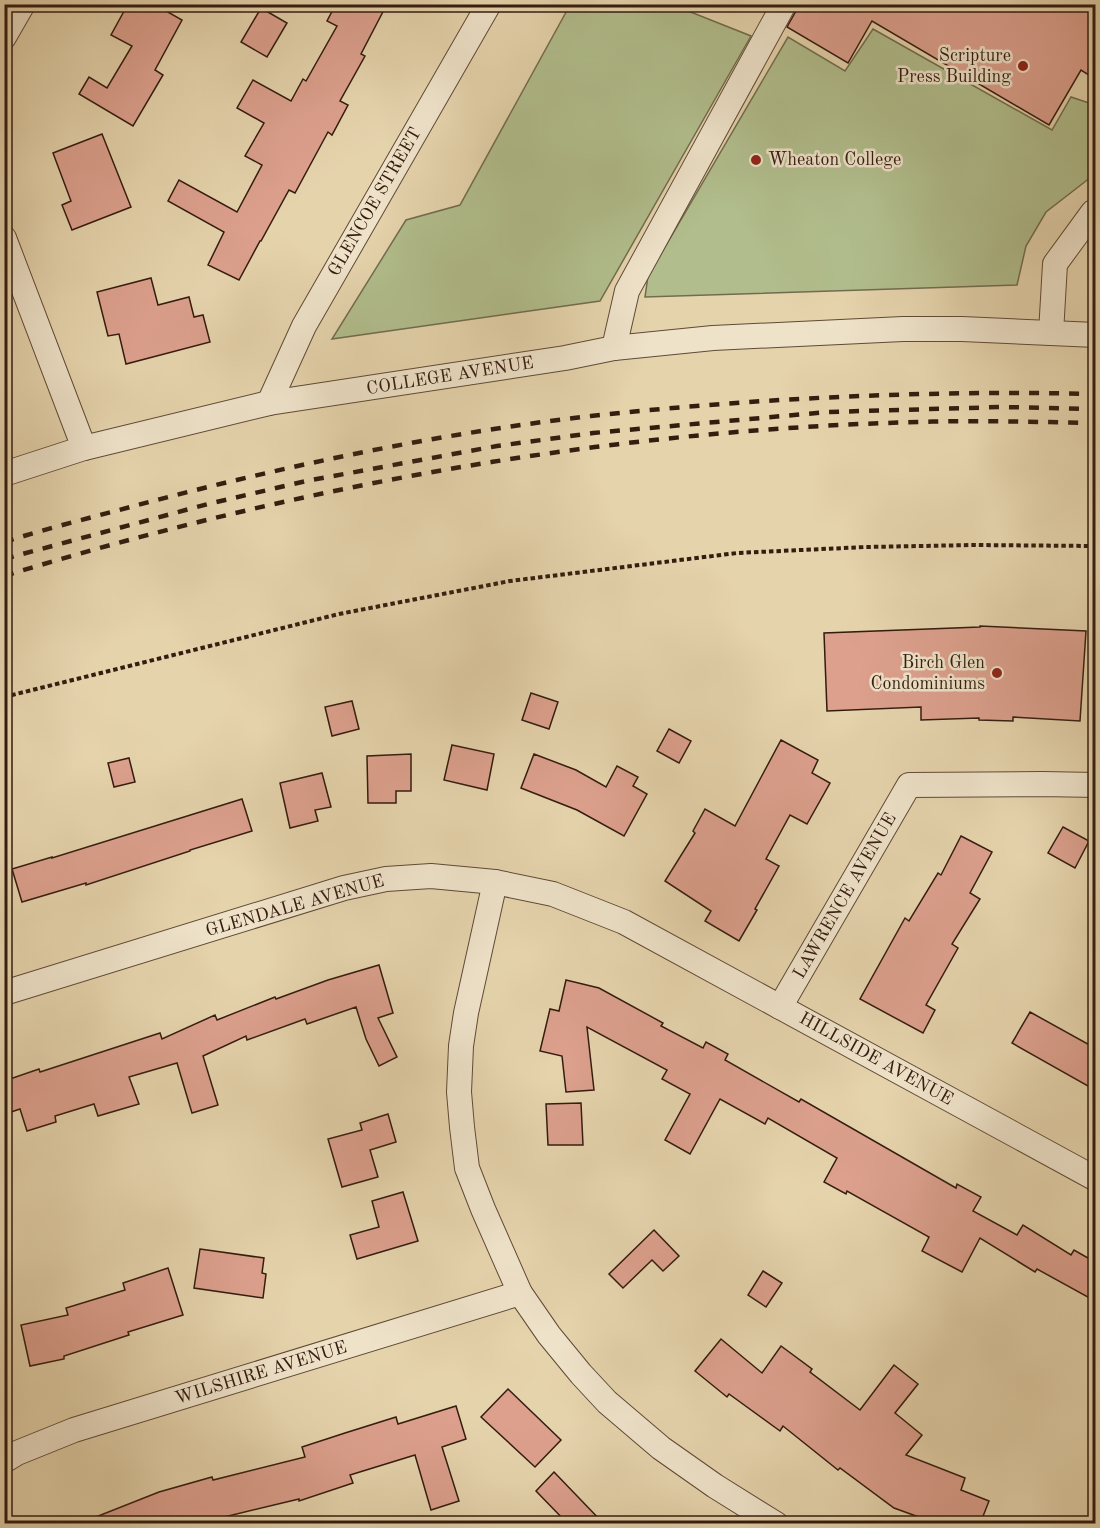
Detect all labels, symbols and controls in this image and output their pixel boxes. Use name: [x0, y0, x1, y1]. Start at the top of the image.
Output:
place label: Scripture Press Building: [897, 47, 1011, 86]
marker: Scripture Press Building: [1016, 59, 1030, 73]
street label: GLENCOE STREET: [325, 125, 425, 279]
place label: Wheaton College: [768, 151, 901, 169]
marker: Wheaton College: [749, 153, 763, 167]
street label: COLLEGE AVENUE: [365, 354, 535, 398]
place label: Birch Glen Condominiums: [871, 654, 985, 693]
marker: Birch Glen Condominiums: [990, 666, 1004, 680]
street label: LAWRENCE AVENUE: [790, 810, 900, 982]
street label: GLENDALE AVENUE: [204, 872, 386, 940]
street label: HILLSIDE AVENUE: [796, 1009, 956, 1109]
street label: WILSHIRE AVENUE: [173, 1338, 349, 1408]

